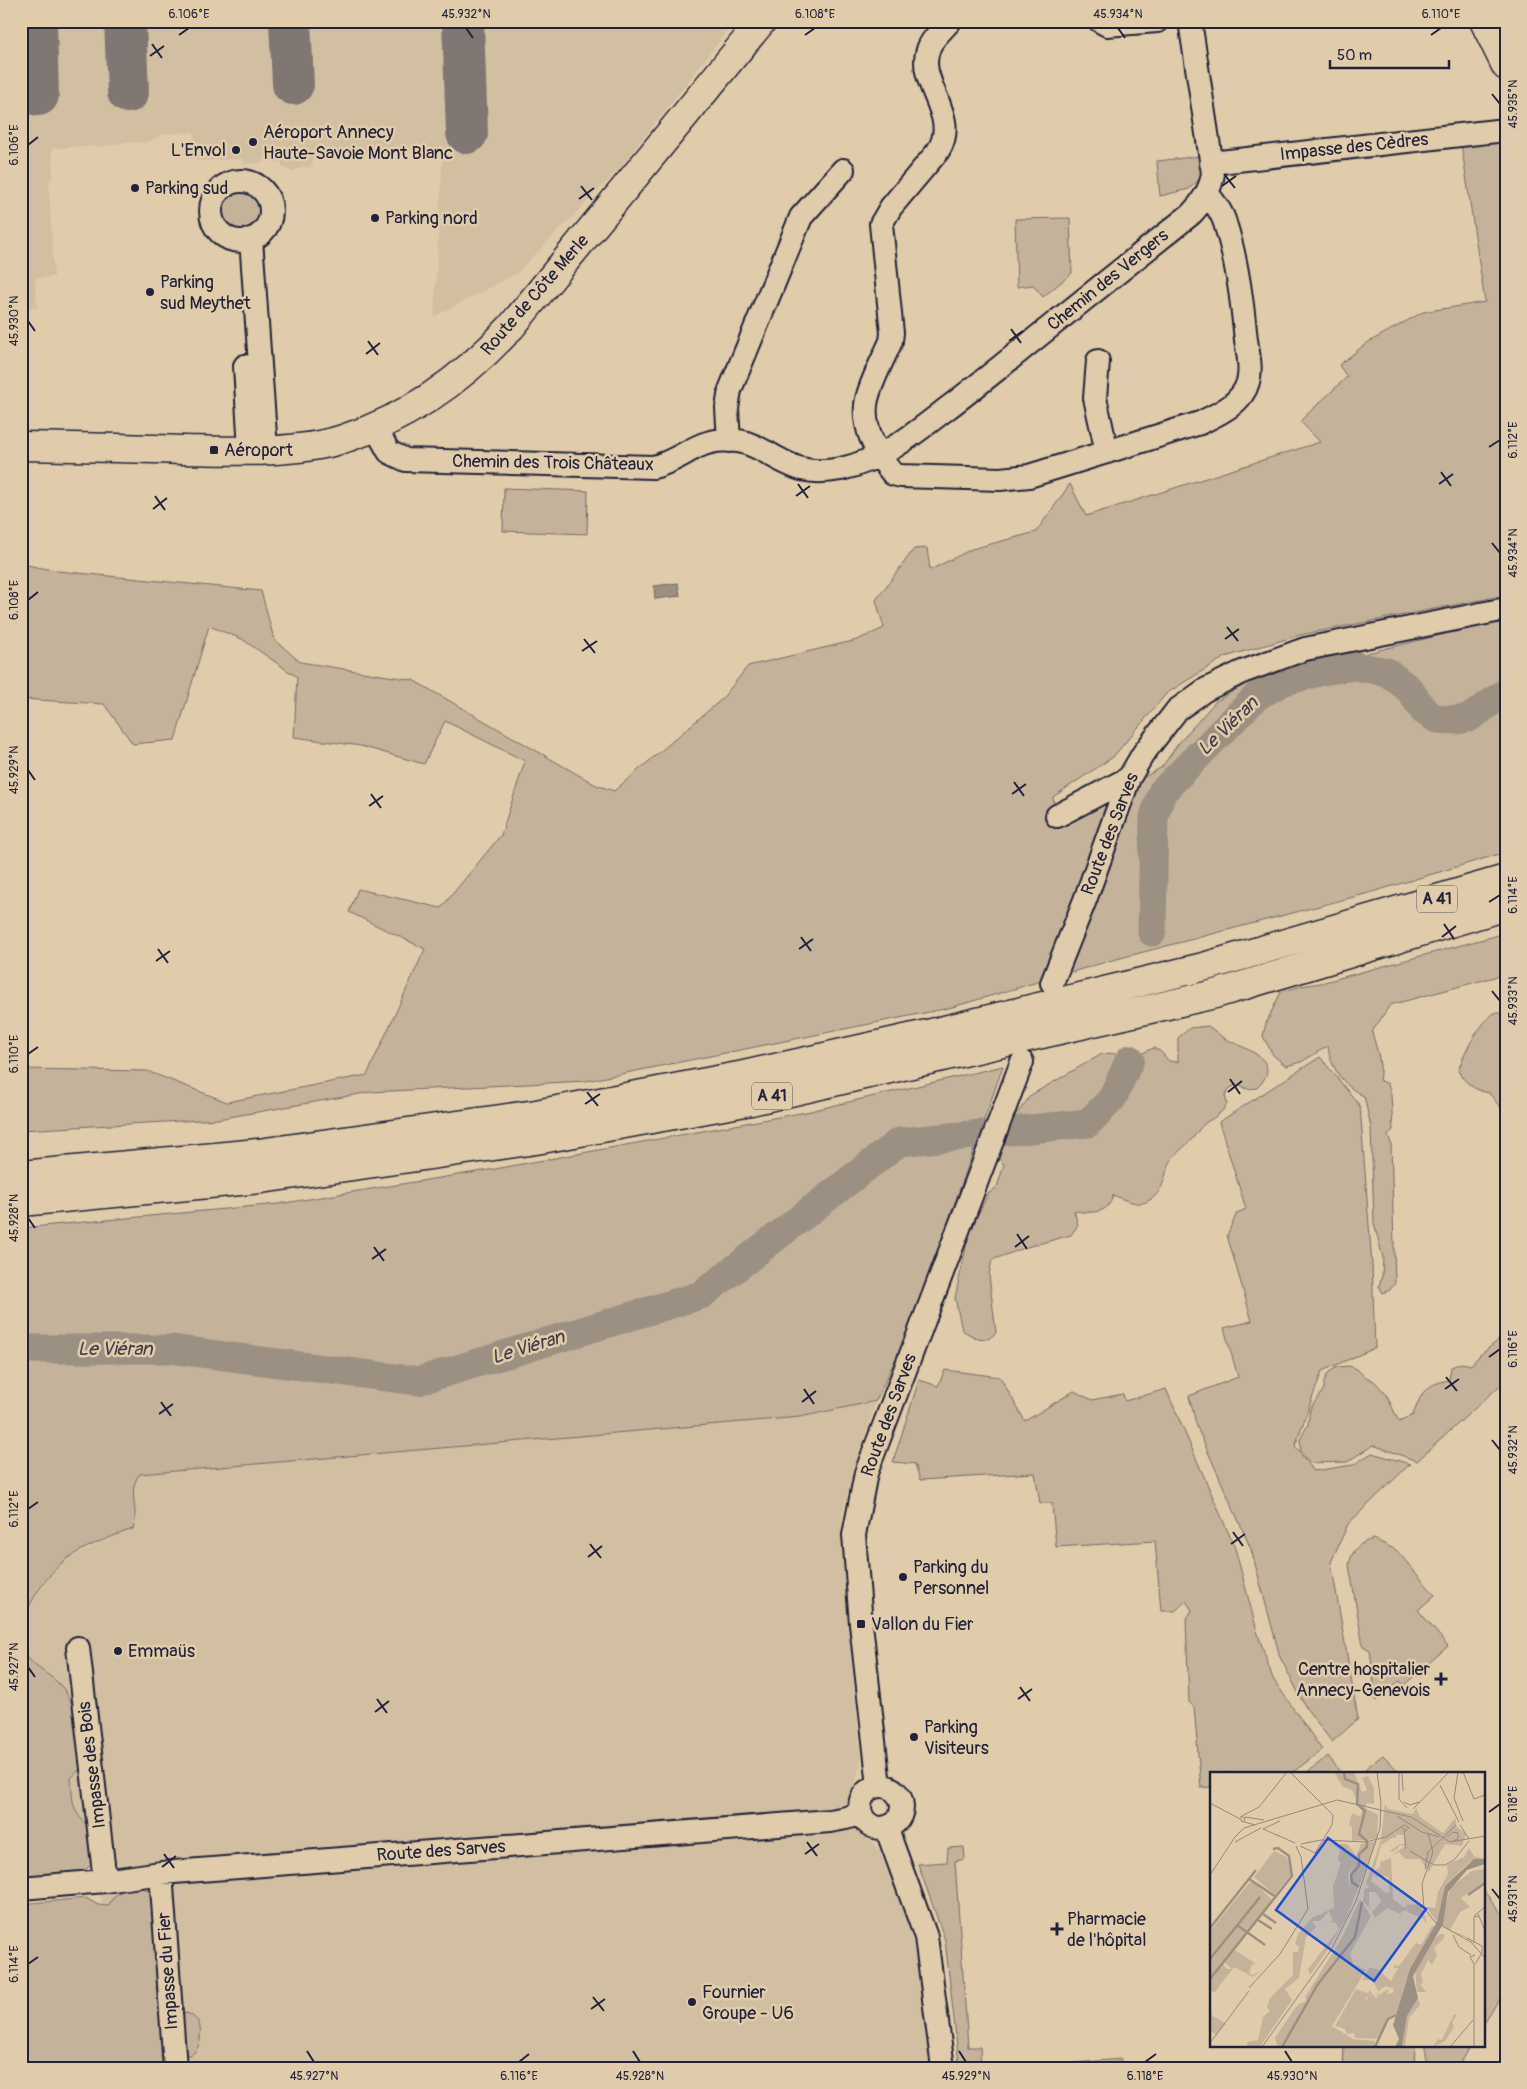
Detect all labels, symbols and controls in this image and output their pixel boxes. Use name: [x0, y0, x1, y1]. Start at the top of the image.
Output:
text: 6.106°E: [169, 7, 209, 22]
text: 45.932°N: [441, 7, 491, 22]
text: 6.108°E: [795, 7, 835, 22]
text: 45.934°N: [1093, 7, 1143, 22]
text: 6.110°E: [1422, 7, 1460, 22]
scale bar: [1330, 38, 1448, 70]
text: 50 m: [1337, 46, 1372, 65]
text: 45.935°N: [1506, 80, 1521, 128]
place label: Aéroport Annecy Haute-Savoie Mont Blanc: [263, 121, 453, 165]
text: 6.106°E: [7, 125, 22, 165]
street label: Impasse des Cèdres: [1279, 128, 1429, 166]
marker: Aéroport Annecy Haute-Savoie Mont Blanc: [247, 136, 259, 148]
place label: L'Envol: [171, 139, 226, 162]
marker: L'Envol: [230, 144, 242, 156]
place label: Parking sud: [145, 177, 228, 200]
marker: Parking sud: [129, 182, 141, 194]
place label: Parking nord: [385, 207, 478, 230]
marker: Parking nord: [369, 212, 381, 224]
street label: Chemin des Vergers: [1043, 224, 1173, 336]
street label: Route de Côte Merle: [476, 229, 594, 360]
place label: Parking sud Meythet: [160, 271, 252, 315]
marker: Parking sud Meythet: [144, 286, 156, 298]
text: 45.930°N: [7, 296, 22, 346]
text: 6.112°E: [1506, 421, 1521, 459]
place label: Aéroport: [224, 439, 294, 462]
marker: Aéroport: [208, 444, 220, 456]
street label: Chemin des Trois Châteaux: [452, 450, 654, 476]
text: 45.934°N: [1506, 528, 1521, 578]
text: 6.108°E: [7, 580, 22, 620]
water label: Le Viéran: [1193, 690, 1264, 761]
text: 45.929°N: [7, 746, 22, 794]
street label: Route des Sarves: [1076, 770, 1144, 898]
text: 6.114°E: [1506, 876, 1521, 914]
road number: A 41: [1417, 886, 1457, 912]
text: 45.933°N: [1506, 976, 1521, 1026]
text: 6.110°E: [7, 1035, 22, 1073]
road number: A 41: [752, 1082, 792, 1110]
text: 45.928°N: [7, 1194, 22, 1242]
water label: Le Viéran: [489, 1324, 568, 1369]
text: 6.116°E: [1506, 1330, 1521, 1368]
water label: Le Viéran: [78, 1337, 154, 1361]
street label: Route des Sarves: [856, 1350, 922, 1480]
text: 45.932°N: [1506, 1425, 1521, 1475]
text: 6.112°E: [7, 1490, 22, 1528]
place label: Parking du Personnel: [913, 1556, 989, 1600]
marker: Parking du Personnel: [897, 1571, 909, 1583]
place label: Vallon du Fier: [871, 1613, 974, 1636]
marker: Vallon du Fier: [855, 1618, 867, 1630]
place label: Emmaüs: [128, 1640, 195, 1663]
text: 45.927°N: [7, 1643, 22, 1691]
marker: Emmaüs: [112, 1645, 124, 1657]
place label: Centre hospitalier Annecy-Genevois: [1296, 1658, 1431, 1702]
marker: Centre hospitalier Annecy-Genevois: [1434, 1672, 1448, 1686]
street label: Impasse des Bois: [73, 1700, 111, 1830]
place label: Parking Visiteurs: [924, 1716, 989, 1760]
marker: Parking Visiteurs: [908, 1731, 920, 1743]
inset map: [1210, 1772, 1484, 2046]
text: 6.118°E: [1506, 1786, 1521, 1822]
street label: Route des Sarves: [376, 1835, 506, 1867]
text: 45.931°N: [1506, 1875, 1521, 1923]
place label: Pharmacie de l'hôpital: [1067, 1908, 1147, 1952]
street label: Impasse du Fier: [152, 1911, 184, 2031]
marker: Pharmacie de l'hôpital: [1051, 1923, 1063, 1935]
text: 6.114°E: [7, 1945, 22, 1983]
place label: Fournier Groupe - U6: [702, 1981, 794, 2025]
marker: Fournier Groupe - U6: [686, 1996, 698, 2008]
text: 45.927°N: [290, 2069, 338, 2084]
text: 6.116°E: [500, 2069, 538, 2084]
text: 45.928°N: [616, 2069, 664, 2084]
text: 45.929°N: [942, 2069, 990, 2084]
text: 6.118°E: [1127, 2069, 1163, 2084]
text: 45.930°N: [1267, 2069, 1317, 2084]

